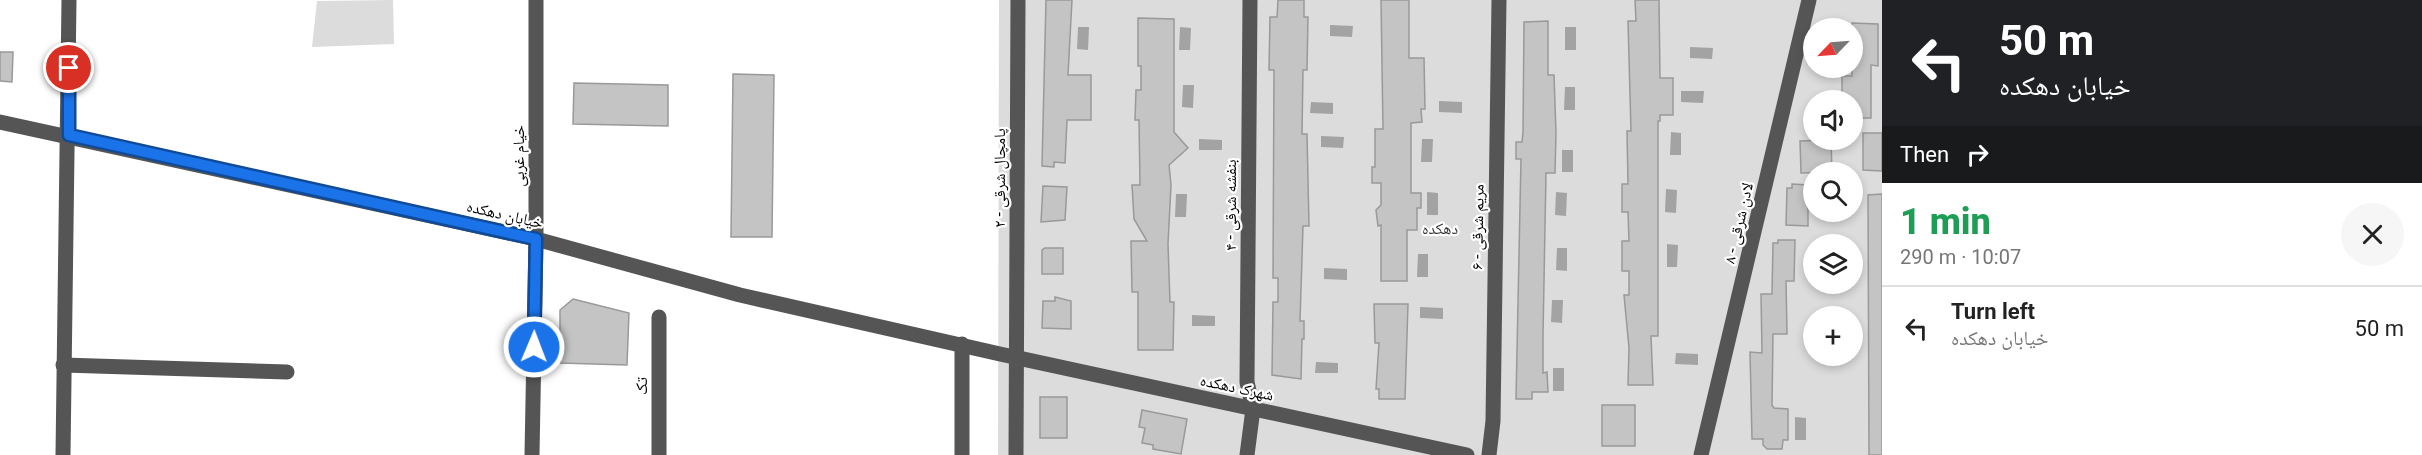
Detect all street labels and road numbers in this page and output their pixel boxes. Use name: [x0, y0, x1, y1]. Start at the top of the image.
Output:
street label: خیام غربی: [509, 125, 529, 187]
street label: پامچال شرقی - ۲: [990, 128, 1010, 228]
street label: بنفشه شرقی - ۴: [1221, 159, 1241, 251]
street label: لادن شرقی - ۸: [1720, 181, 1758, 266]
street label: مریم شرقی - ۶: [1467, 184, 1489, 270]
street label: خیابان دهکده: [465, 196, 545, 233]
street label: شهرک دهکده: [1198, 370, 1275, 405]
street label: تک: [632, 377, 651, 395]

